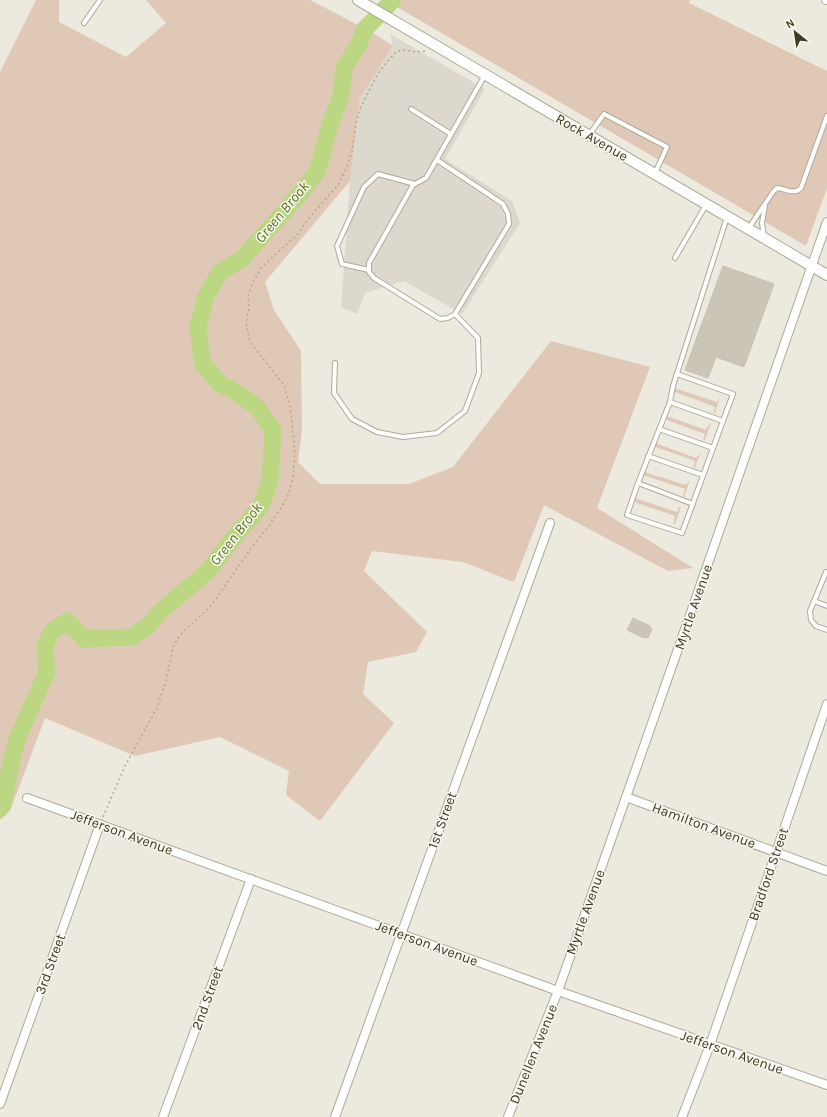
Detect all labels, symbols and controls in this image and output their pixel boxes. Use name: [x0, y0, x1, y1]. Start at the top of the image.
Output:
north arrow: [775, 12, 815, 52]
text: N: [784, 16, 797, 31]
street label: Rock Avenue: [553, 110, 631, 165]
water label: Green Brook: [251, 177, 313, 247]
water label: Green Brook: [206, 499, 266, 569]
street label: Myrtle Avenue: [671, 562, 716, 652]
street label: 1st Street: [424, 790, 461, 851]
street label: Hamilton Avenue: [650, 799, 758, 852]
street label: Jefferson Avenue: [68, 806, 175, 859]
street label: Bradford Street: [745, 825, 792, 923]
street label: Myrtle Avenue: [562, 867, 609, 957]
street label: Jefferson Avenue: [373, 917, 480, 970]
street label: 3rd Street: [32, 931, 69, 997]
street label: 2nd Street: [188, 964, 227, 1032]
street label: Dunellen Avenue: [506, 1002, 561, 1107]
street label: Jefferson Avenue: [678, 1027, 785, 1078]

